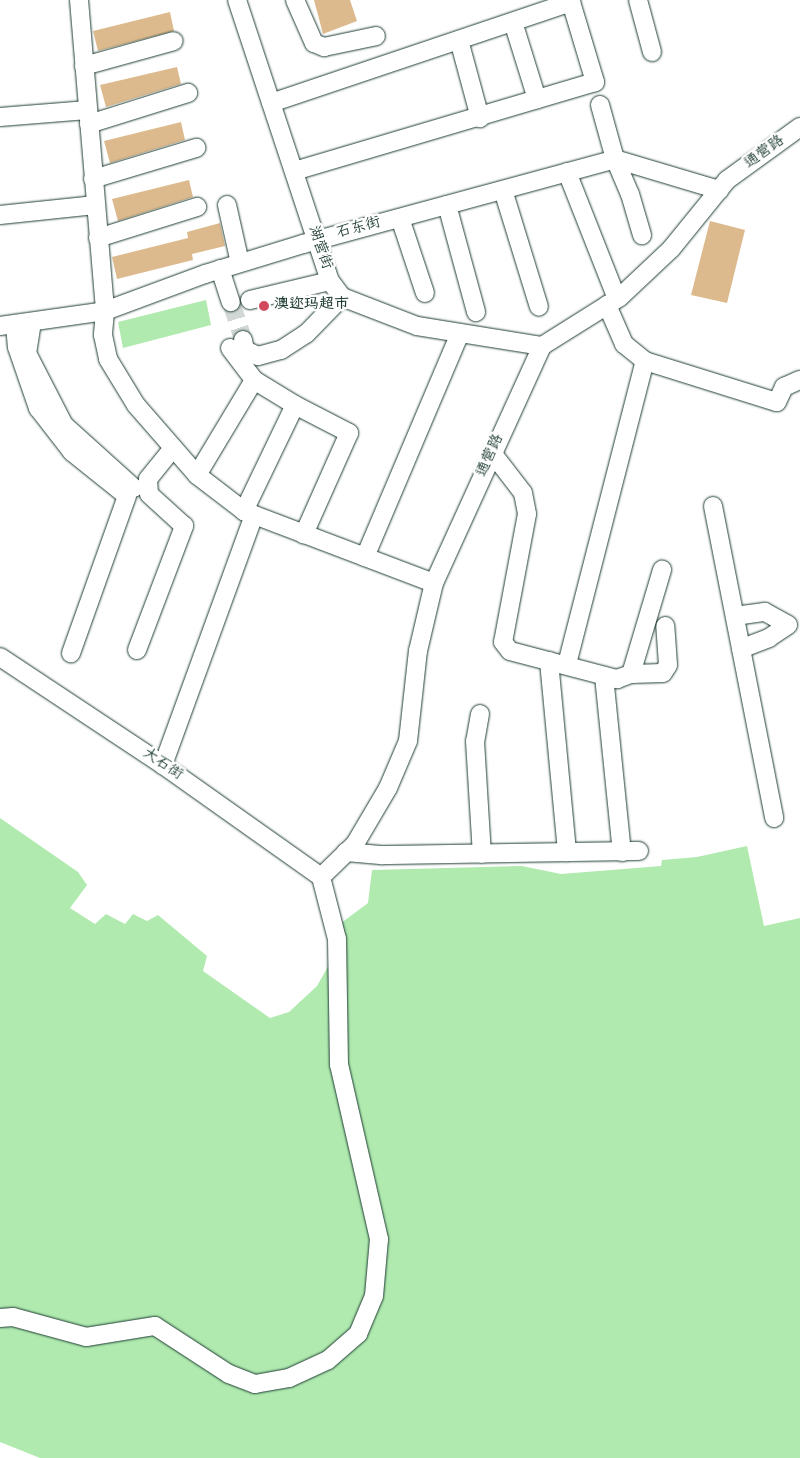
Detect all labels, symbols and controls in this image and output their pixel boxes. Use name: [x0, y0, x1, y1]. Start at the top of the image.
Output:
street label: 通营路: [742, 132, 788, 174]
street label: 石东街: [335, 214, 383, 244]
street label: 湖营街: [303, 224, 335, 272]
place label: 澳迩玛超市: [274, 297, 349, 315]
marker: 澳迩玛超市: [258, 300, 270, 312]
street label: 通营路: [474, 432, 508, 480]
street label: 大石街: [138, 745, 186, 785]

